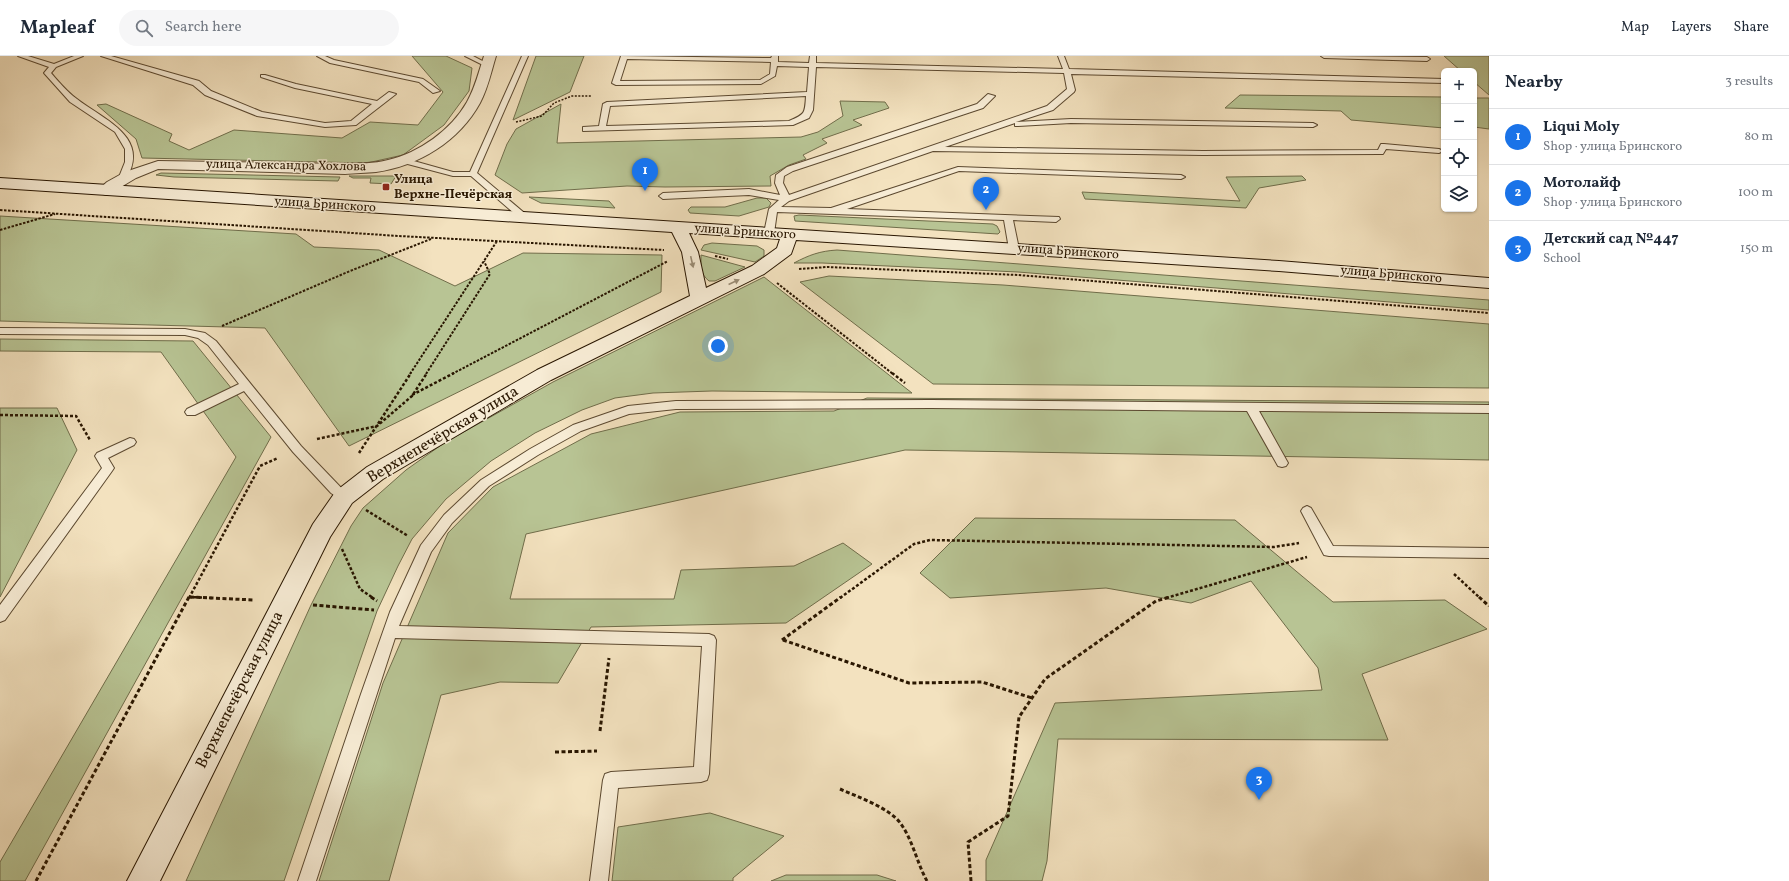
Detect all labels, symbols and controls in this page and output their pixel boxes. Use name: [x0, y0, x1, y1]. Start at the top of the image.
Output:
search box: [119, 10, 399, 46]
text: Mapleaf: [20, 15, 95, 41]
icon: search: [133, 17, 155, 39]
text: Search here: [165, 17, 242, 38]
text: Map: [1621, 18, 1649, 37]
text: Layers: [1671, 18, 1711, 37]
text: Share: [1733, 18, 1769, 37]
map controls: [1441, 68, 1477, 212]
button: +: [1441, 68, 1477, 104]
text: Nearby: [1505, 71, 1563, 94]
text: 3 results: [1725, 73, 1773, 91]
button: −: [1441, 104, 1477, 140]
text: Liqui Moly: [1543, 117, 1620, 138]
text: 1: [1515, 128, 1521, 146]
text: 80 m: [1744, 128, 1773, 146]
text: Shop · улица Бринского: [1543, 138, 1682, 156]
button: locate: [1441, 140, 1477, 176]
street label: улица Александра Хохлова: [206, 156, 366, 176]
pin: 1: [632, 158, 658, 191]
place label: Улица Верхне-Печёрская: [394, 171, 512, 204]
text: Мотолайф: [1543, 173, 1621, 194]
button: layers: [1441, 176, 1477, 212]
pin: 2: [973, 177, 999, 210]
marker: Улица Верхне-Печёрская: [381, 182, 391, 192]
text: 2: [1515, 184, 1521, 202]
text: 100 m: [1738, 184, 1773, 202]
street label: улица Бринского: [273, 192, 377, 218]
text: Shop · улица Бринского: [1543, 194, 1682, 212]
street label: улица Бринского: [693, 219, 797, 245]
text: Детский сад №447: [1543, 229, 1679, 250]
street label: улица Бринского: [1016, 239, 1120, 265]
text: 3: [1515, 240, 1521, 258]
text: 150 m: [1740, 240, 1773, 258]
text: School: [1543, 250, 1581, 268]
one-way arrow: [689, 256, 695, 268]
street label: улица Бринского: [1339, 262, 1443, 288]
one-way arrow: [729, 279, 740, 285]
your location: [708, 336, 728, 356]
street label: Верхнепечёрская улица: [363, 381, 523, 489]
street label: Верхнепечёрская улица: [191, 608, 289, 772]
pin: 3: [1246, 767, 1272, 800]

